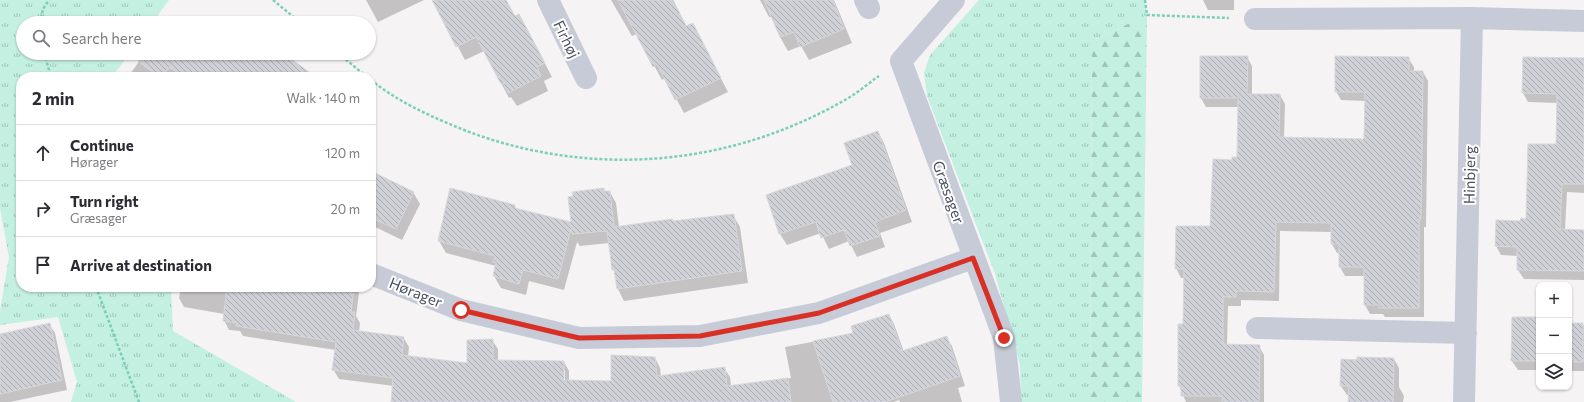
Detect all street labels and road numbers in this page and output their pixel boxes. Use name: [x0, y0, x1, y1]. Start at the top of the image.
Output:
street label: Firhøj: [550, 17, 584, 61]
street label: Hinbjerg: [1459, 146, 1479, 204]
street label: Græsager: [929, 158, 969, 226]
street label: Hørager: [387, 273, 445, 311]

